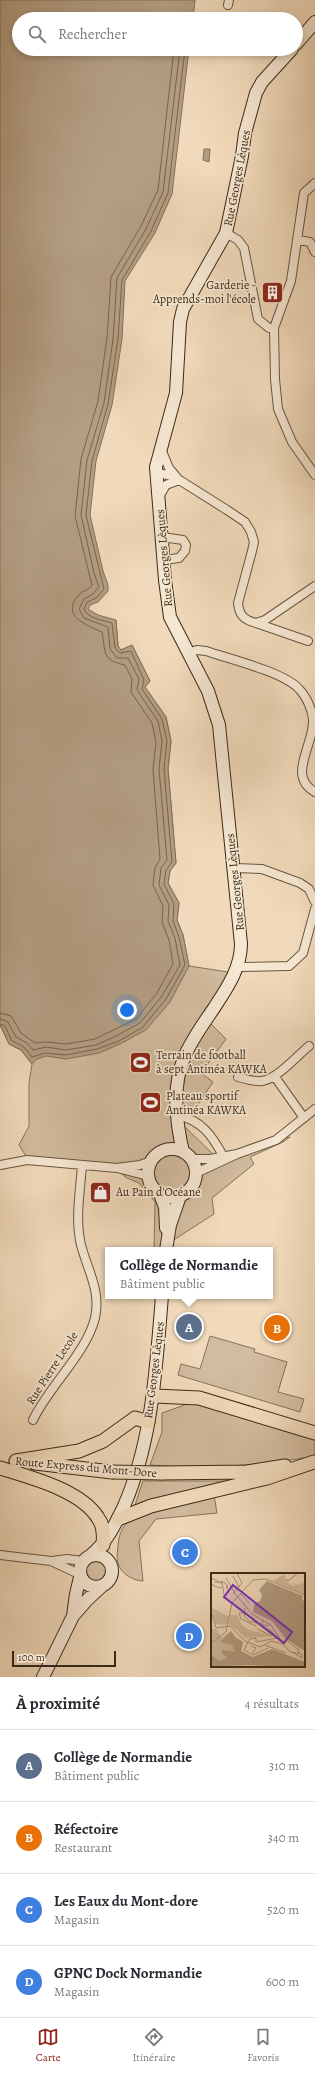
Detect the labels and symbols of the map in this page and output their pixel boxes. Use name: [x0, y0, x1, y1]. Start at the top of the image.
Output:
street label: Rue Georges Lèques: [220, 128, 254, 228]
place label: Garderie - Apprends-moi l'école: [152, 277, 256, 307]
building icon: Garderie - Apprends-moi l'école: [259, 279, 285, 305]
street label: Rue Georges Lèques: [152, 508, 176, 607]
street label: Rue Georges Lèques: [222, 832, 248, 932]
your location: [117, 1000, 137, 1020]
place label: Terrain de football à sept Antinéa KAWKA: [156, 1047, 268, 1077]
sports icon: Terrain de football à sept Antinéa KAWKA: [127, 1049, 153, 1075]
place label: Plateau sportif Antinéa KAWKA: [165, 1088, 247, 1118]
sports icon: Plateau sportif Antinéa KAWKA: [137, 1090, 163, 1116]
shop icon: Au Pain d'Océane: [88, 1179, 114, 1205]
place label: Au Pain d'Océane: [115, 1184, 201, 1200]
pin: A: [176, 1312, 202, 1342]
pin: B: [264, 1313, 290, 1343]
street label: Rue Georges Lèques: [140, 1320, 168, 1420]
street label: Rue Pierre Lecole: [22, 1328, 82, 1408]
street label: Route Express du Mont-Dore: [14, 1453, 158, 1481]
pin: C: [172, 1537, 198, 1567]
inset map: [211, 1573, 305, 1667]
pin: D: [176, 1621, 202, 1651]
scale bar: [12, 1649, 116, 1668]

